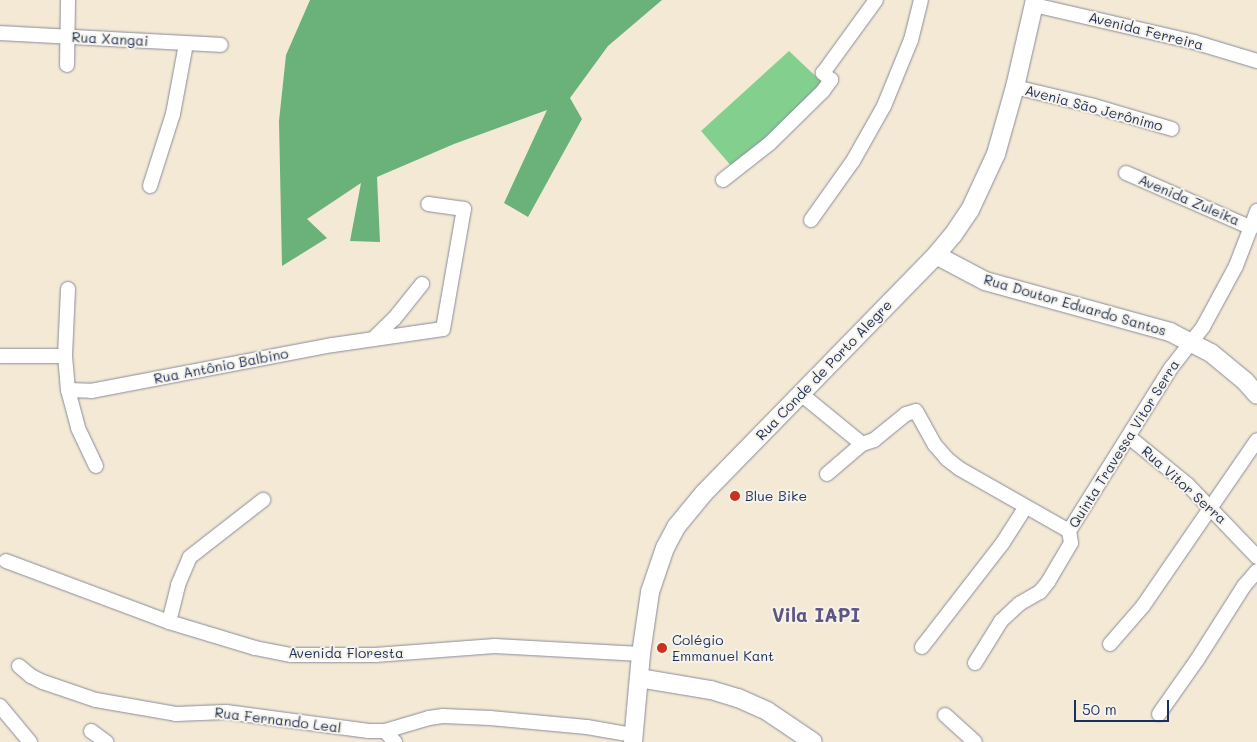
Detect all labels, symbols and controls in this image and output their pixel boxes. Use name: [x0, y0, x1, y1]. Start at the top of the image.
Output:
street label: Avenida Ferreira: [1087, 9, 1205, 53]
street label: Rua Xangai: [71, 29, 149, 49]
street label: Avenia São Jerônimo: [1023, 81, 1165, 135]
street label: Avenida Zuleika: [1136, 171, 1242, 229]
street label: Rua Doutor Eduardo Santos: [982, 271, 1168, 339]
street label: Rua Conde de Porto Alegre: [753, 296, 895, 444]
street label: Rua Antônio Balbino: [152, 345, 290, 387]
street label: Quinta Travessa Vitor Serra: [1065, 357, 1183, 531]
street label: Rua Vitor Serra: [1138, 442, 1230, 528]
place label: Blue Bike: [745, 488, 807, 504]
marker: Blue Bike: [729, 490, 741, 502]
district label: Vila IAPI: [772, 604, 860, 626]
place label: Colégio Emmanuel Kant: [672, 632, 774, 664]
marker: Colégio Emmanuel Kant: [656, 642, 668, 654]
street label: Avenida Floresta: [288, 645, 404, 661]
scale bar: [1077, 690, 1172, 722]
text: 50 m: [1082, 699, 1117, 719]
street label: Rua Fernando Leal: [214, 704, 342, 736]

